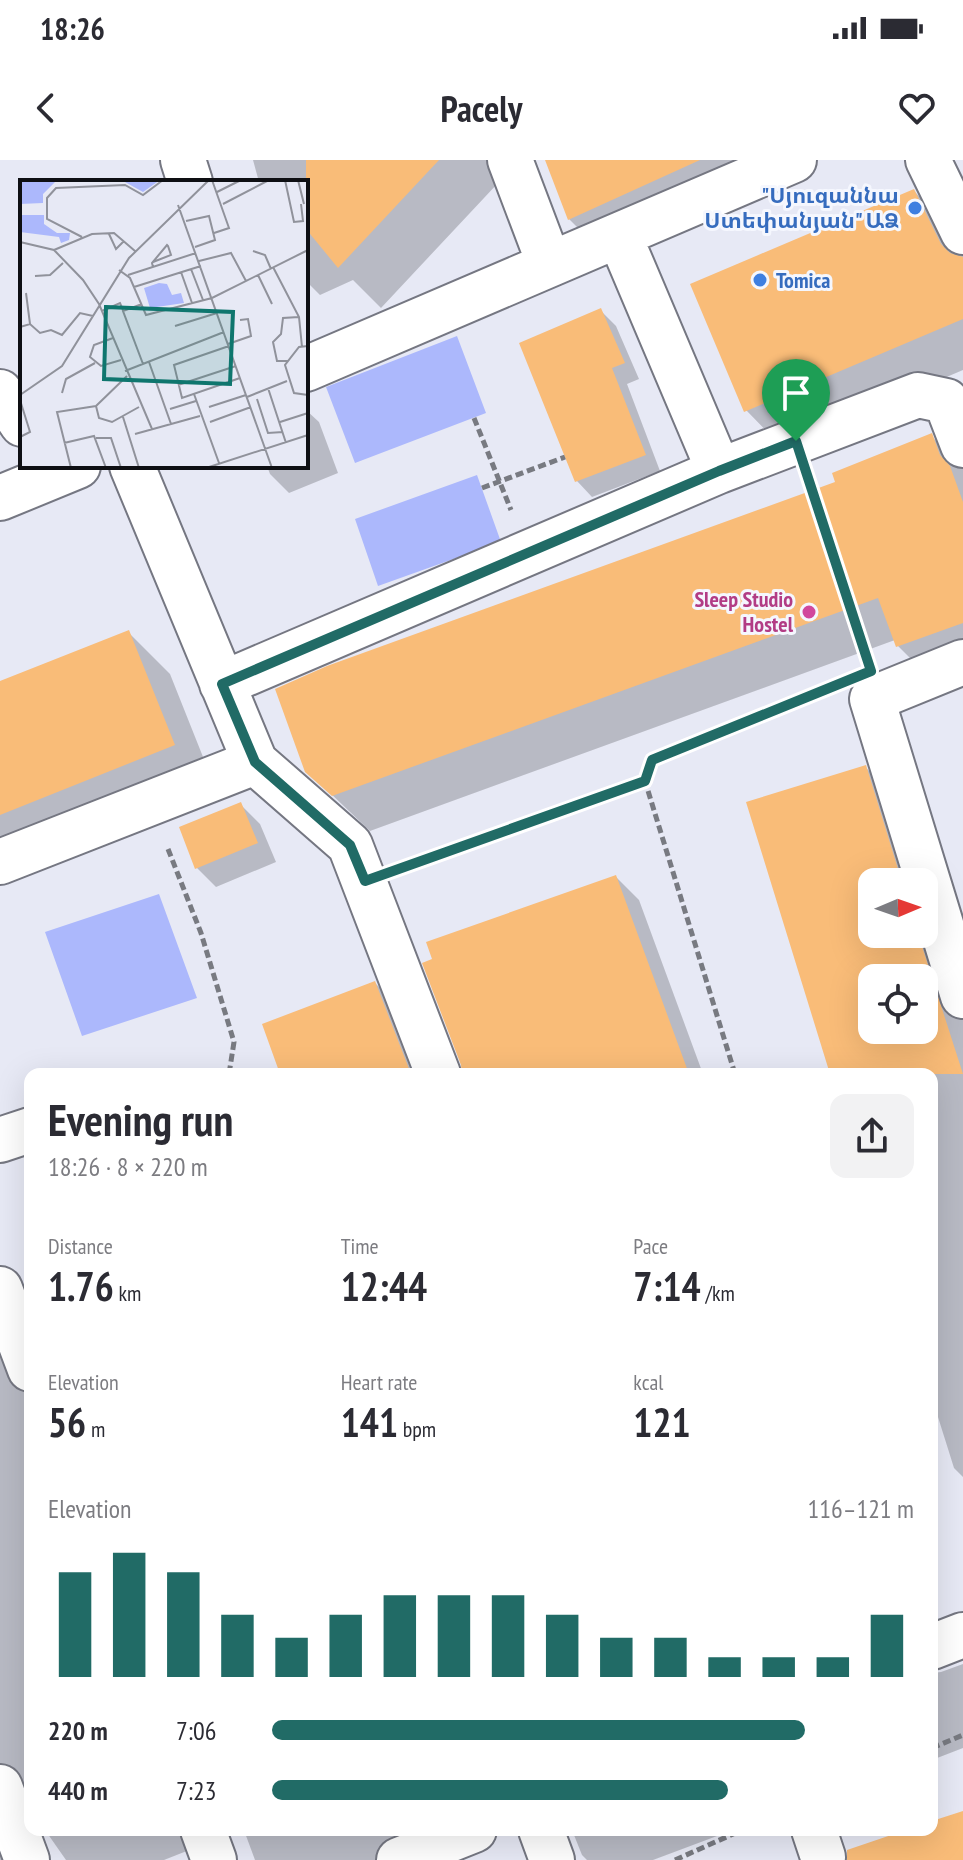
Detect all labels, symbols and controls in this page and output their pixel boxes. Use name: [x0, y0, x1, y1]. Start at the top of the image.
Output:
text: 18:26: [40, 9, 105, 48]
text: Pacely: [441, 85, 522, 132]
icon: back: [24, 86, 68, 130]
icon: heart: [895, 86, 939, 130]
inset map: [20, 180, 308, 468]
place label: "Սյուզաննա Ստեփանյան" ԱՁ: [704, 181, 899, 234]
marker: "Սյուզաննա Ստեփանյան" ԱՁ: [906, 199, 924, 217]
place label: Tomica: [776, 266, 830, 294]
marker: Tomica: [751, 271, 769, 289]
pin: [762, 359, 830, 441]
icon: arrive: [774, 371, 818, 415]
place label: Sleep Studio Hostel: [694, 585, 794, 638]
marker: Sleep Studio Hostel: [800, 603, 818, 621]
north arrow: [858, 868, 938, 948]
map controls: [858, 868, 938, 1044]
button: locate: [858, 964, 938, 1044]
text: Evening run: [48, 1091, 233, 1148]
button: share: [830, 1094, 914, 1178]
text: 18:26 · 8 × 220 m: [48, 1150, 208, 1183]
text: Distance: [48, 1232, 113, 1260]
text: Time: [341, 1232, 379, 1260]
text: Pace: [633, 1232, 668, 1260]
text: 1.76: [48, 1260, 114, 1312]
text: 12:44: [341, 1260, 427, 1312]
text: 7:14: [633, 1260, 701, 1312]
text: km: [114, 1279, 141, 1307]
text: /km: [701, 1279, 735, 1307]
text: Elevation: [48, 1368, 119, 1396]
text: Heart rate: [341, 1368, 417, 1396]
text: kcal: [633, 1368, 663, 1396]
text: 56: [48, 1396, 86, 1448]
text: 141: [341, 1396, 398, 1448]
text: 121: [633, 1396, 691, 1448]
text: m: [86, 1415, 105, 1443]
text: bpm: [398, 1415, 436, 1443]
text: Elevation: [48, 1492, 131, 1525]
text: 116–121 m: [808, 1492, 914, 1525]
text: 220 m: [48, 1714, 108, 1747]
text: 7:06: [176, 1714, 216, 1747]
text: 440 m: [48, 1774, 108, 1807]
text: 7:23: [176, 1774, 216, 1807]

